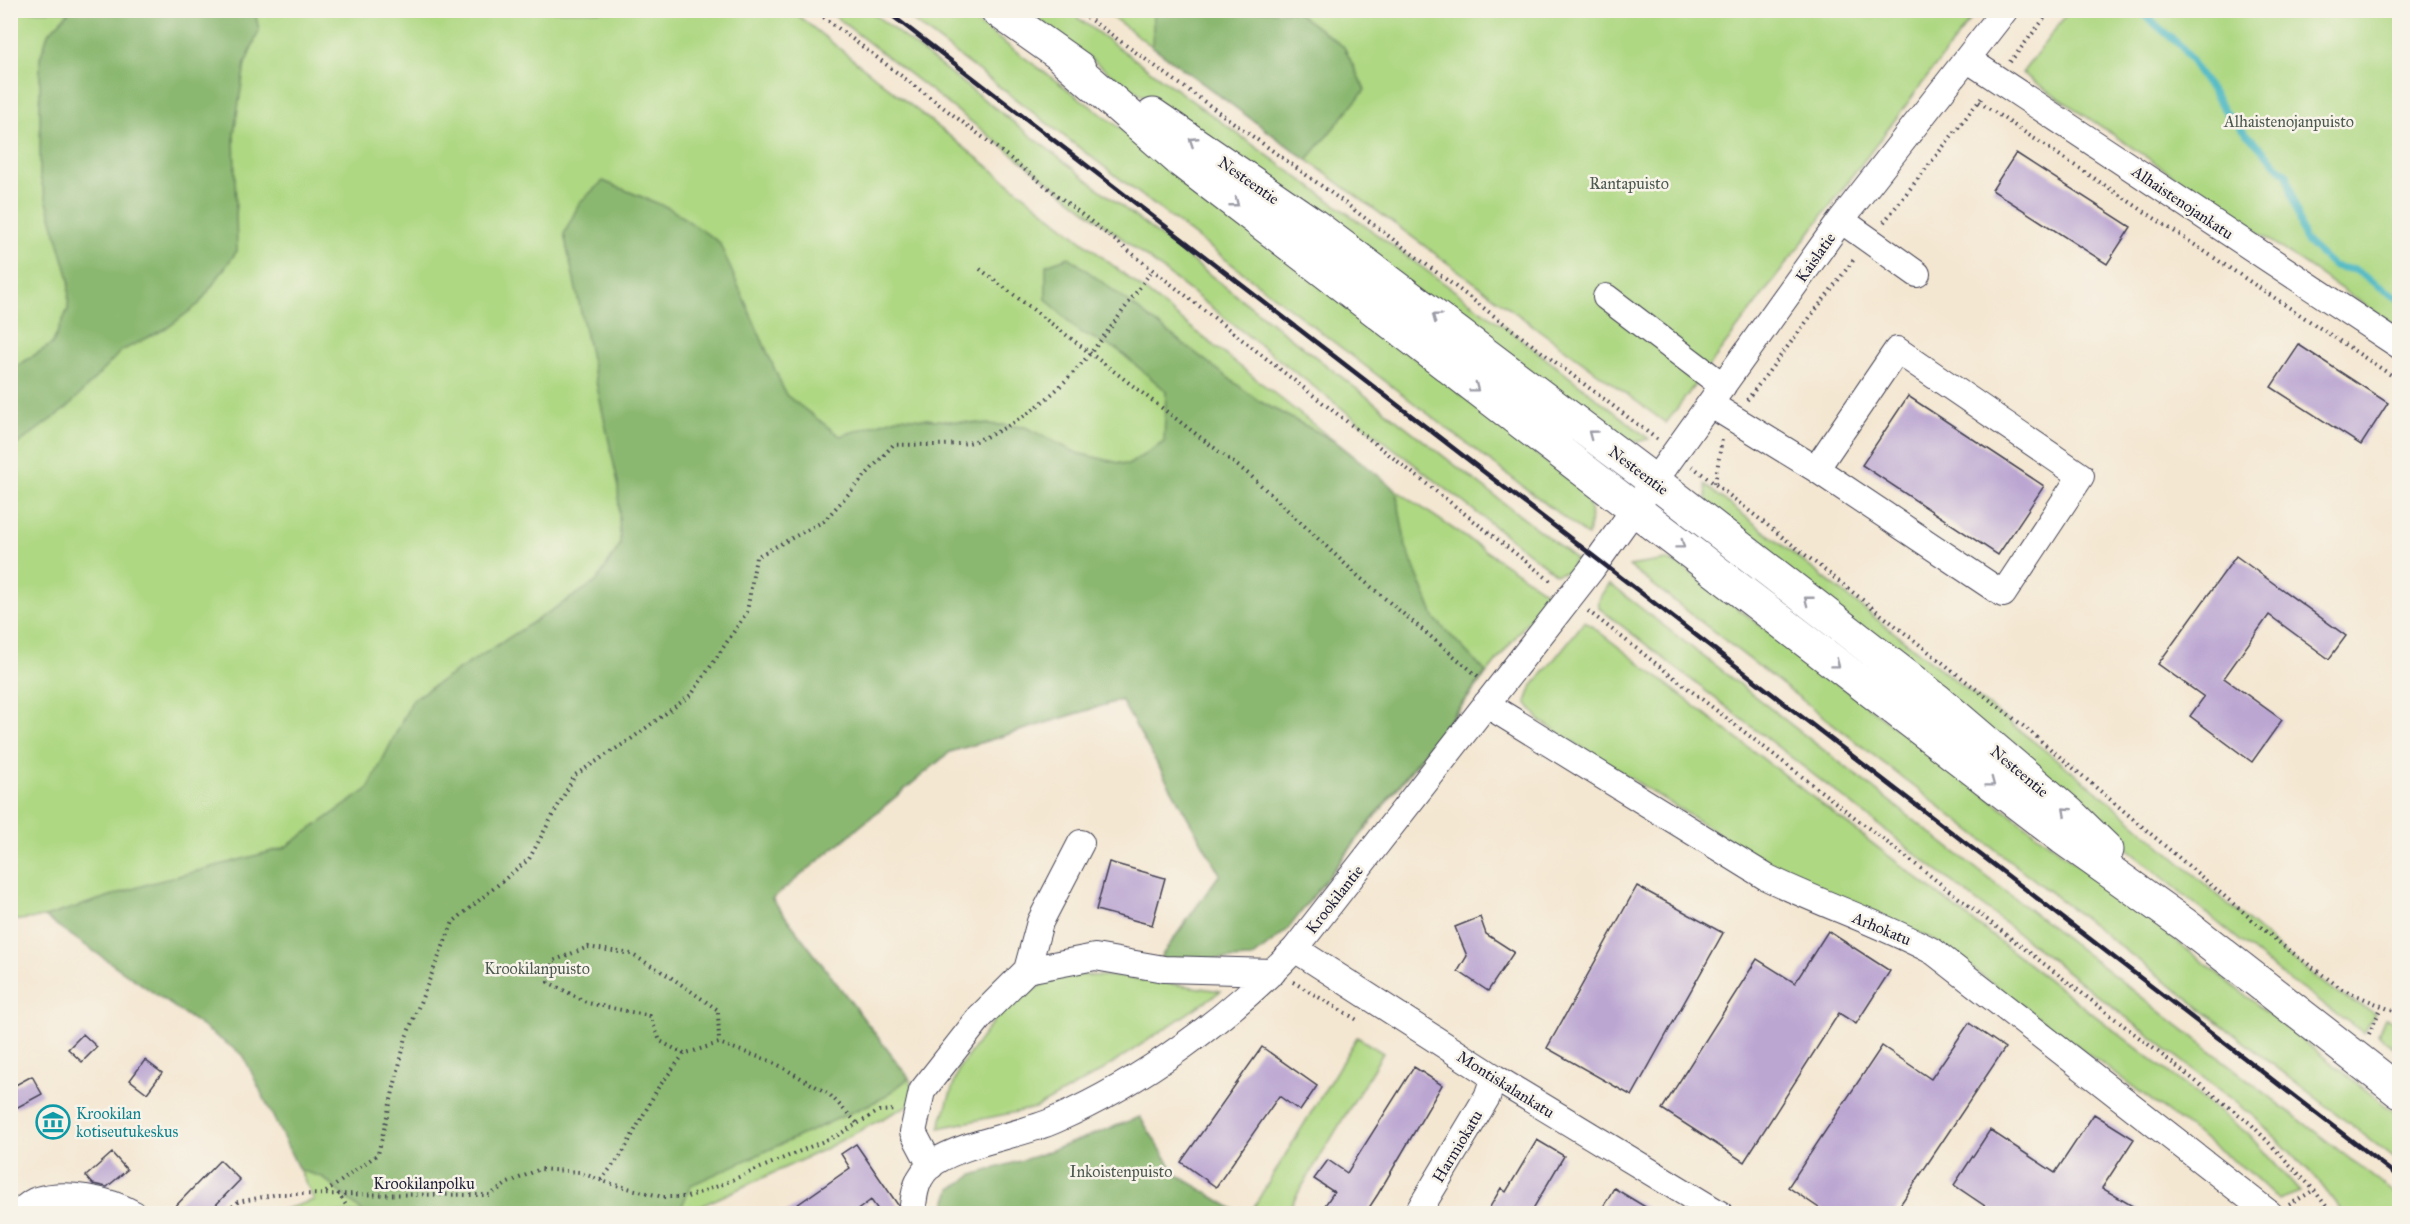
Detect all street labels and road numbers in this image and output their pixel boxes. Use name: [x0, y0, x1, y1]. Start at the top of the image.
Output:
street label: Nesteentie: [1215, 153, 1283, 208]
street label: Alhaistenojankatu: [2128, 161, 2237, 244]
street label: Kaislatie: [1792, 229, 1839, 286]
street label: Nesteentie: [1605, 442, 1673, 499]
street label: Nesteentie: [1987, 742, 2053, 801]
street label: Krookilantie: [1302, 861, 1367, 937]
street label: Arhokatu: [1849, 907, 1914, 949]
street label: Montiskalankatu: [1454, 1047, 1558, 1122]
street label: Harmiokatu: [1428, 1106, 1487, 1186]
street label: Krookilanpolku: [373, 1174, 475, 1193]

